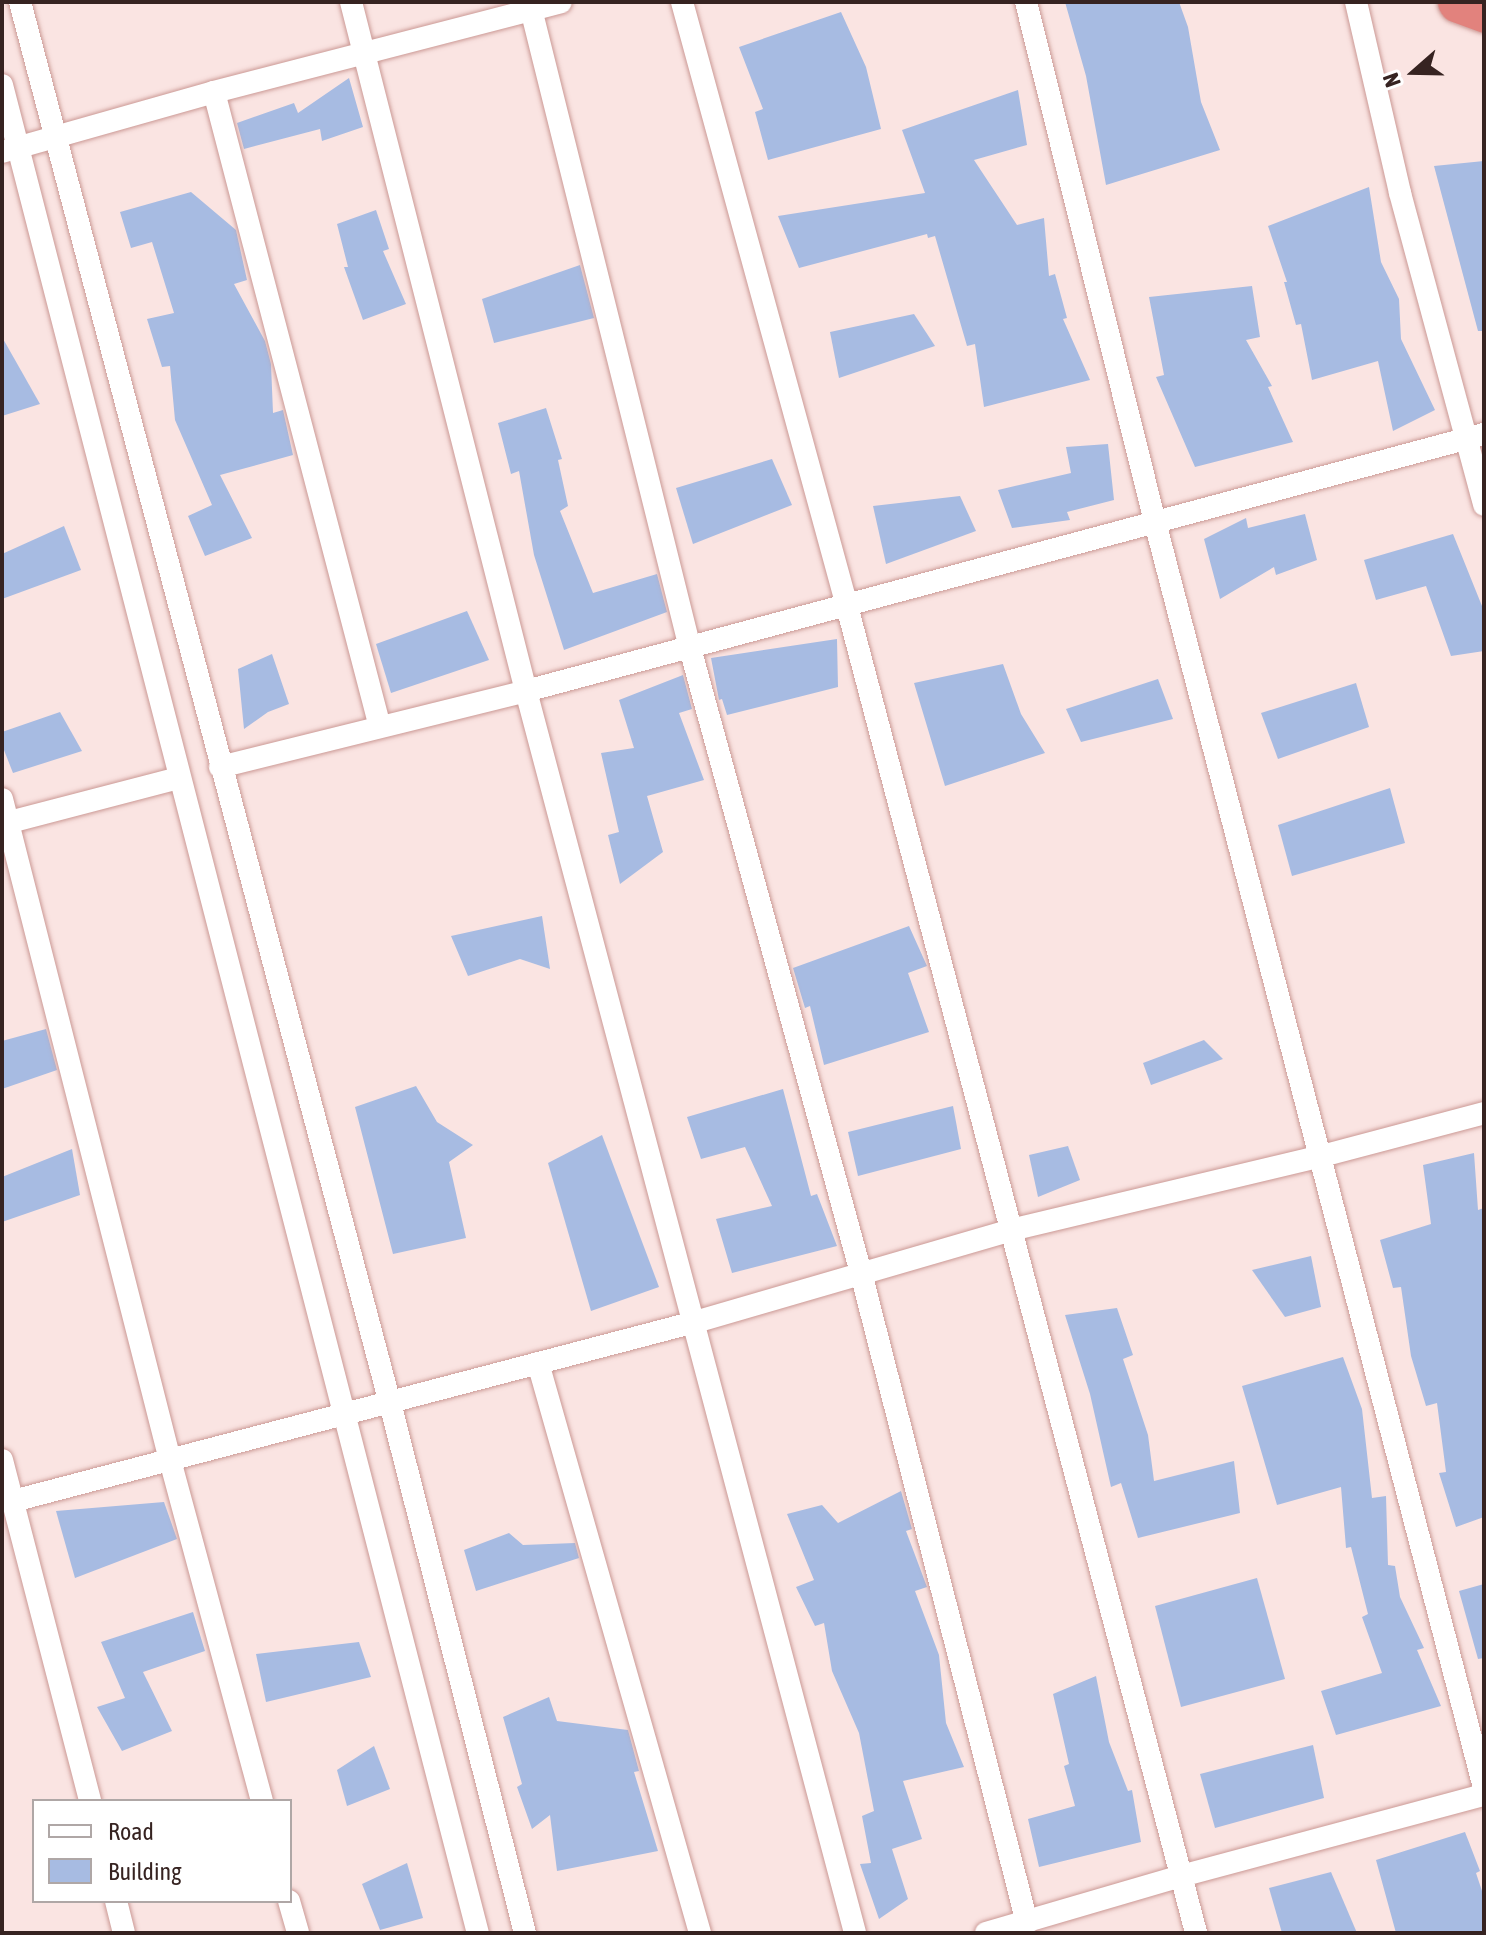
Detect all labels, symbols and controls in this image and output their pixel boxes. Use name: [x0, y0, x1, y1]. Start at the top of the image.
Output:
north arrow: [1374, 32, 1454, 112]
text: N: [1377, 70, 1406, 91]
legend: [32, 1799, 292, 1903]
text: Road: [108, 1818, 154, 1845]
text: Building: [108, 1858, 181, 1885]

